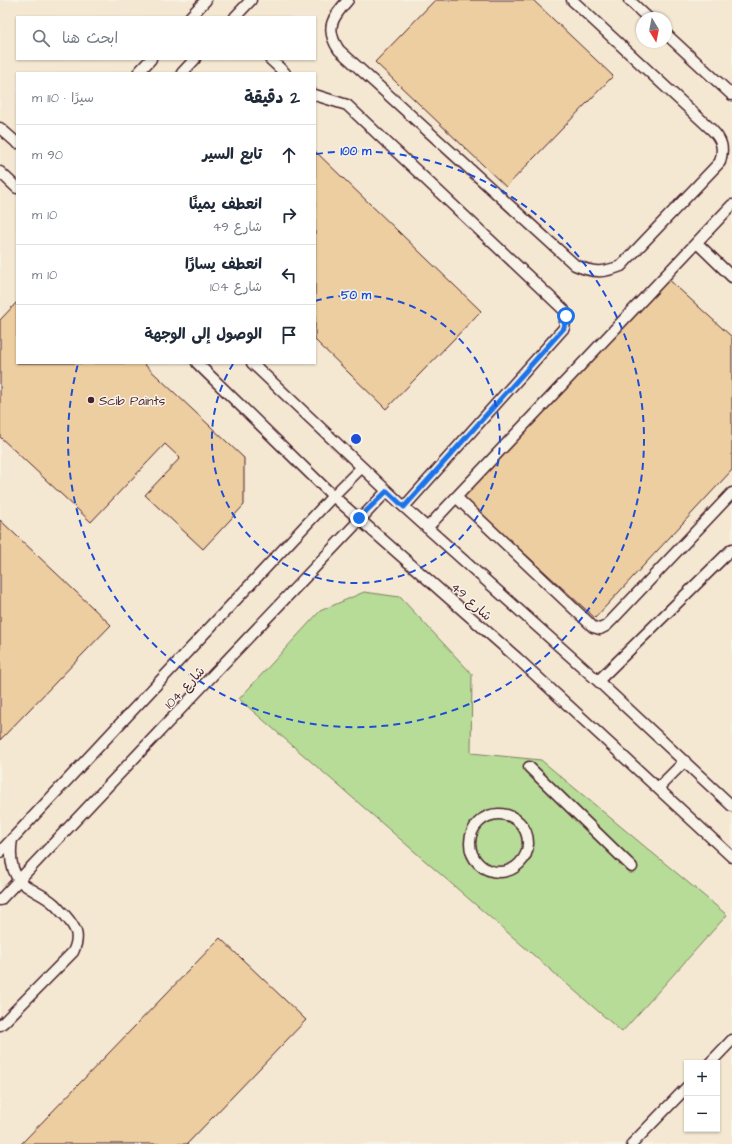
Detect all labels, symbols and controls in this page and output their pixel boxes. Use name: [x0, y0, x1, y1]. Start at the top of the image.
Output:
north arrow: [636, 12, 672, 48]
search box: [16, 16, 316, 60]
icon: search: [30, 27, 52, 49]
text: ابحث هنا: [62, 28, 118, 49]
text: 2 دقيقة: [244, 86, 300, 110]
text: سيرًا · 110 m: [32, 89, 94, 107]
text: 100 m: [341, 143, 372, 160]
text: تابع السير: [203, 144, 262, 165]
icon: ahead: [278, 144, 300, 166]
text: 90 m: [32, 146, 63, 164]
text: انعطف يمينًا: [189, 194, 262, 215]
icon: right: [278, 204, 300, 226]
text: 10 m: [32, 206, 57, 224]
text: شارع 49: [212, 218, 262, 236]
text: انعطف يسارًا: [185, 254, 262, 275]
icon: left: [278, 264, 300, 286]
text: 10 m: [32, 266, 57, 284]
text: شارع 104: [210, 278, 262, 296]
text: 50 m: [341, 287, 372, 304]
route start: [557, 307, 575, 325]
text: الوصول إلى الوجهة: [145, 324, 262, 345]
icon: arrive: [278, 324, 300, 346]
place label: Scib Paints: [99, 392, 166, 410]
marker: Scib Paints: [86, 395, 96, 405]
centre of rings: [349, 432, 363, 446]
route end: [350, 509, 368, 527]
street label: شارع 49: [447, 578, 496, 625]
street label: شارع 104: [160, 663, 209, 713]
map controls: [684, 1060, 720, 1132]
button: +: [684, 1060, 720, 1096]
button: −: [684, 1096, 720, 1132]

